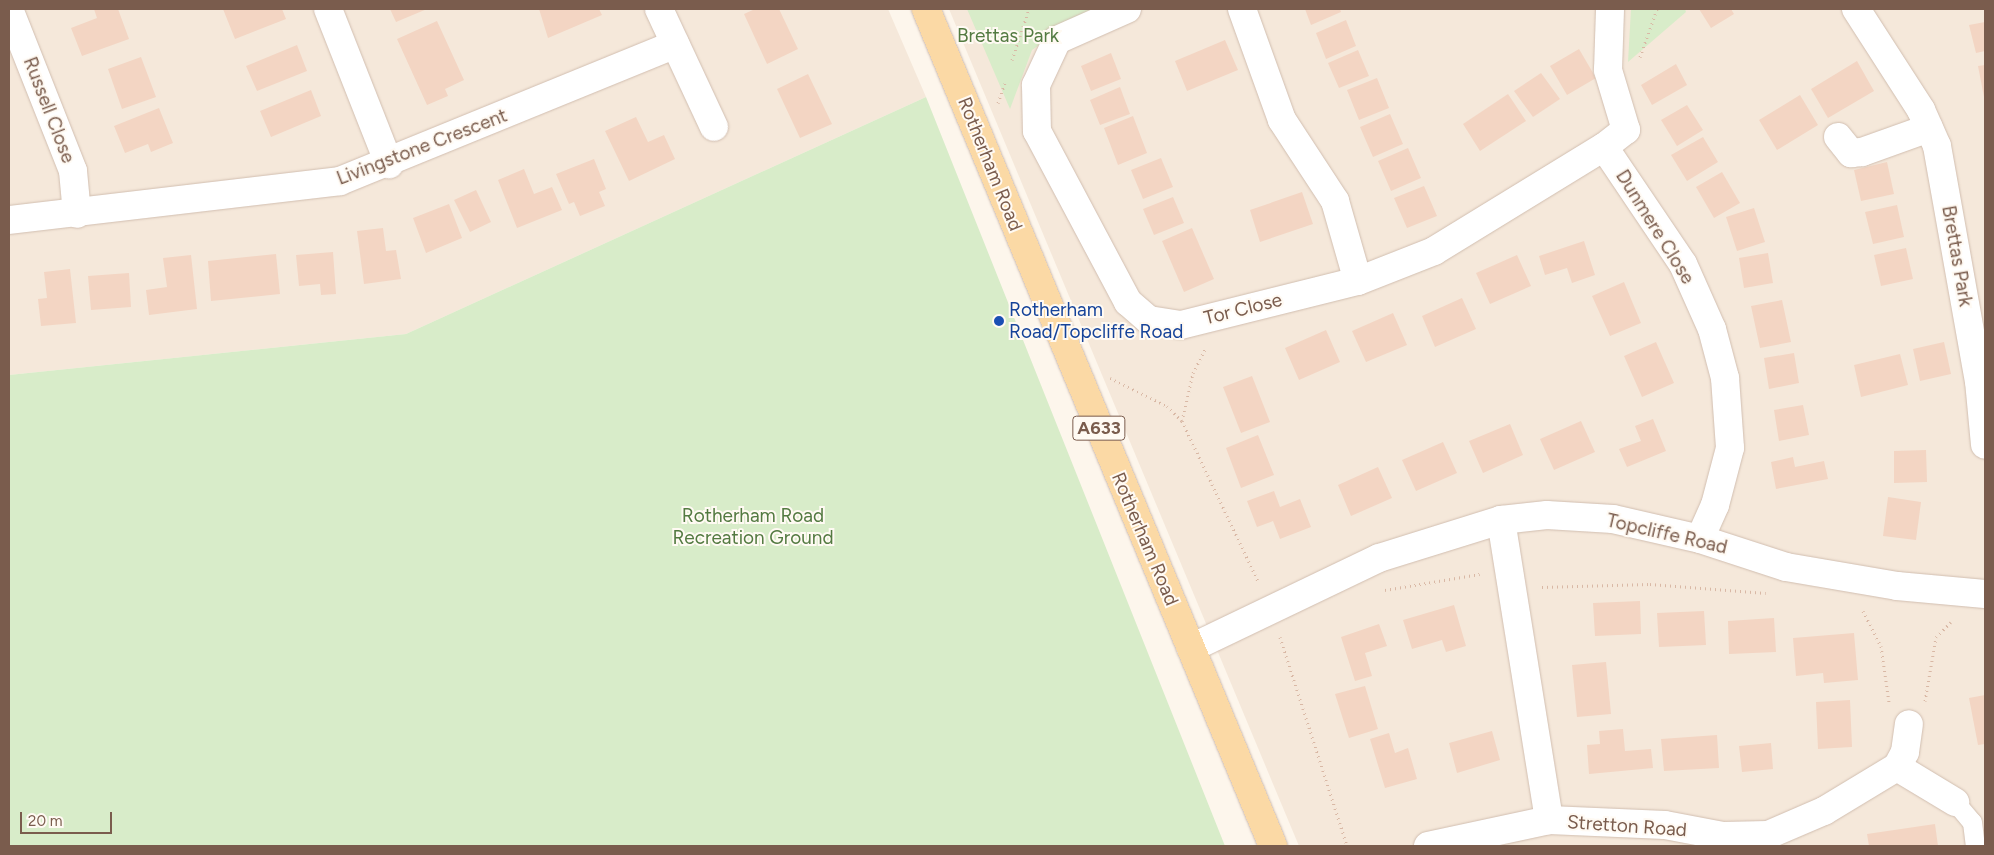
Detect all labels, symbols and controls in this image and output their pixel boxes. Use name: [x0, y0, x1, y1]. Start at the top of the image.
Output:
park label: Brettas Park: [957, 25, 1059, 47]
street label: Russell Close: [18, 54, 80, 166]
street label: Rotherham Road: [953, 94, 1027, 234]
street label: Livingstone Crescent: [334, 104, 510, 190]
street label: Dunmere Close: [1611, 166, 1699, 288]
street label: Brettas Park: [1937, 204, 1977, 308]
street label: Tor Close: [1202, 288, 1284, 330]
place label: Rotherham Road/Topcliffe Road: [1009, 299, 1183, 343]
marker: Rotherham Road/Topcliffe Road: [993, 315, 1005, 327]
road number: A633: [1072, 412, 1126, 443]
street label: Rotherham Road: [1107, 469, 1183, 609]
park label: Rotherham Road Recreation Ground: [672, 505, 834, 549]
street label: Topcliffe Road: [1604, 509, 1730, 559]
scale bar: [22, 802, 115, 834]
street label: Stretton Road: [1566, 810, 1688, 842]
text: 20 m: [28, 812, 62, 830]

